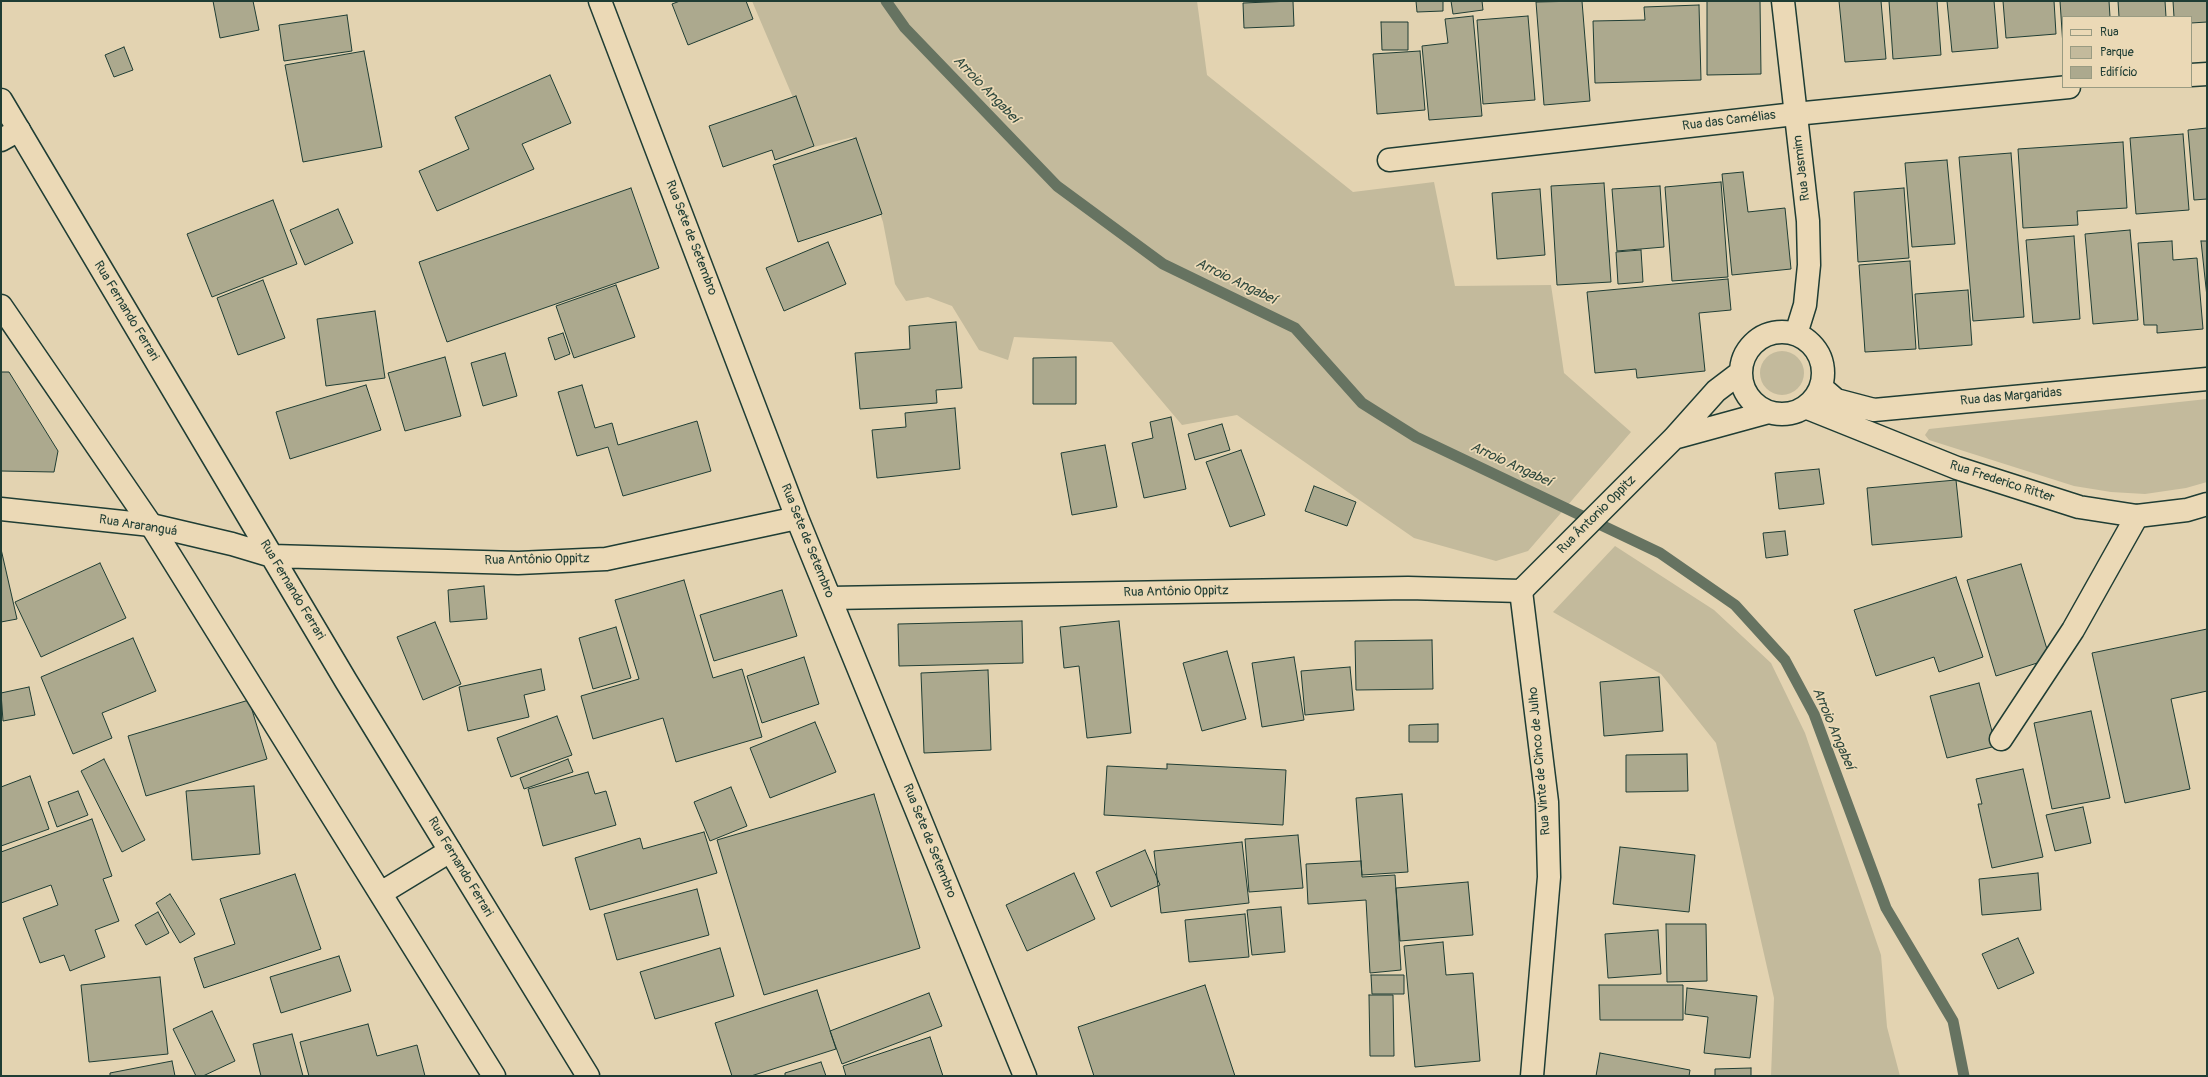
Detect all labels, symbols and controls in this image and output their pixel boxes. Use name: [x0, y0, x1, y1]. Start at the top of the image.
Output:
legend: [2062, 16, 2192, 88]
text: Rua: [2100, 25, 2119, 40]
text: Parque: [2100, 45, 2134, 60]
water label: Arroio Angabeí: [950, 53, 1022, 127]
text: Edifício: [2100, 65, 2137, 80]
street label: Rua das Camélias: [1682, 108, 1776, 134]
street label: Rua Jasmim: [1790, 134, 1814, 202]
street label: Rua Sete de Setembro: [662, 178, 720, 298]
water label: Arroio Angabeí: [1193, 255, 1279, 309]
street label: Rua Fernando Ferrari: [90, 258, 162, 364]
street label: Rua das Margaridas: [1960, 385, 2062, 409]
water label: Arroio Angabeí: [1468, 439, 1554, 491]
street label: Rua Frederico Ritter: [1948, 458, 2056, 506]
street label: Rua Ântonio Oppitz: [1555, 473, 1639, 557]
street label: Rua Sete de Setembro: [777, 482, 837, 600]
street label: Rua Araranguá: [98, 512, 178, 540]
street label: Rua Fernando Ferrari: [256, 537, 328, 643]
street label: Rua Antônio Oppitz: [484, 551, 590, 569]
street label: Rua Antônio Oppitz: [1123, 583, 1229, 601]
water label: Arroio Angabeí: [1808, 685, 1858, 773]
street label: Rua Vinte de Cinco de Julho: [1526, 686, 1554, 836]
street label: Rua Sete de Setembro: [899, 782, 959, 900]
street label: Rua Fernando Ferrari: [424, 814, 496, 920]

